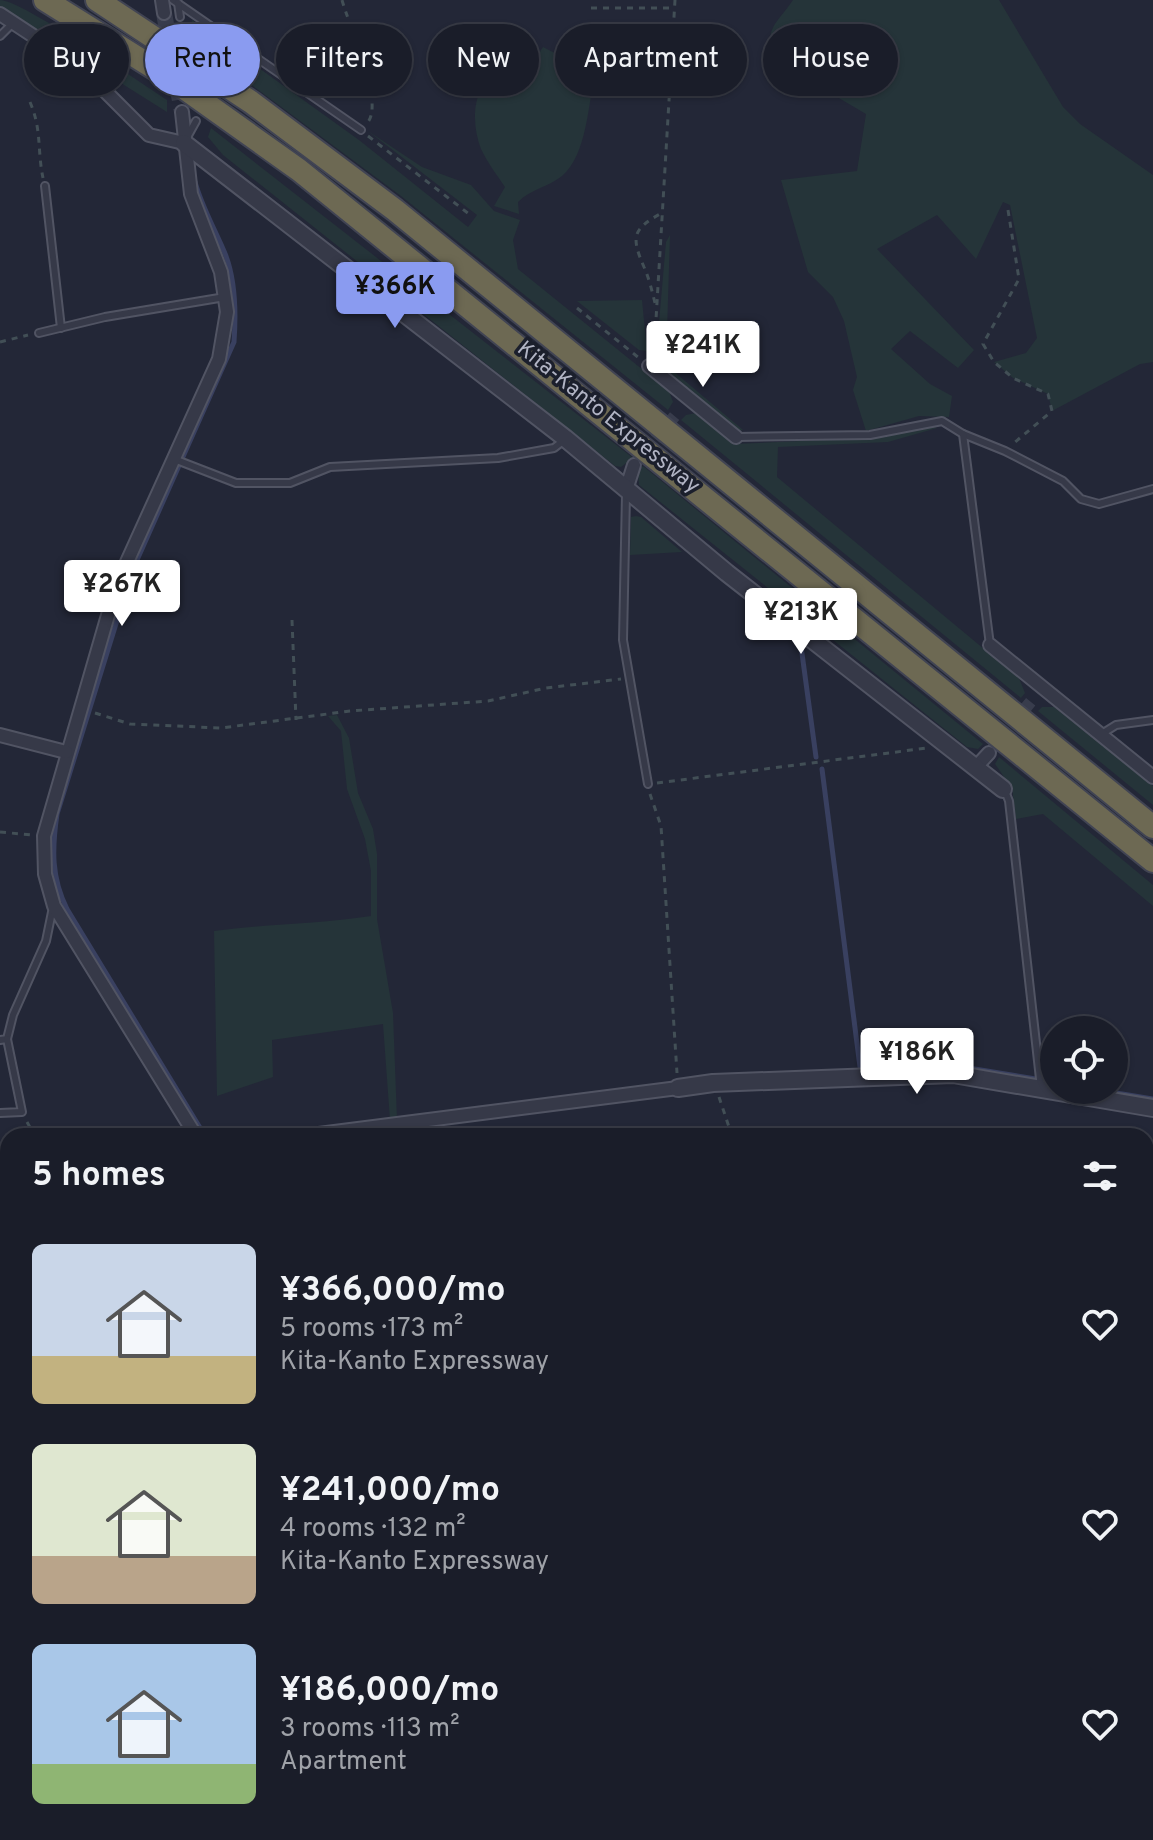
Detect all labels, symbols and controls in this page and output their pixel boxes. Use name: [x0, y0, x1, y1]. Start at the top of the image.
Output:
chip: Buy: [24, 24, 129, 96]
chip: Rent: [145, 24, 260, 96]
chip: Filters: [276, 24, 412, 96]
chip: New: [428, 24, 539, 96]
chip: Apartment: [555, 24, 747, 96]
chip: House: [763, 24, 898, 96]
pin: ¥366K: [339, 262, 451, 330]
text: ¥366K: [354, 271, 436, 304]
pin: ¥241K: [647, 321, 759, 389]
text: ¥241K: [664, 330, 742, 363]
street label: Kita-Kanto Expressway: [511, 336, 705, 500]
pin: ¥267K: [66, 560, 178, 628]
text: ¥267K: [82, 569, 162, 602]
pin: ¥213K: [745, 588, 857, 656]
text: ¥213K: [763, 597, 839, 630]
map controls: [1040, 1016, 1128, 1104]
button: locate: [1040, 1016, 1128, 1104]
pin: ¥186K: [861, 1028, 973, 1096]
text: ¥186K: [879, 1037, 955, 1070]
icon: filters: [1078, 1154, 1122, 1198]
text: 5 homes: [32, 1155, 166, 1198]
text: ¥366,000/mo: [280, 1270, 506, 1313]
icon: home: [96, 1276, 192, 1372]
icon: heart: [1078, 1302, 1122, 1346]
text: 5 rooms · 173 m²: [280, 1313, 463, 1346]
text: Kita-Kanto Expressway: [280, 1346, 549, 1379]
text: ¥241,000/mo: [280, 1470, 500, 1513]
icon: home: [96, 1476, 192, 1572]
icon: heart: [1078, 1502, 1122, 1546]
text: 4 rooms · 132 m²: [280, 1513, 466, 1546]
text: Kita-Kanto Expressway: [280, 1546, 549, 1579]
text: ¥186,000/mo: [280, 1670, 499, 1713]
icon: home: [96, 1676, 192, 1772]
icon: heart: [1078, 1702, 1122, 1746]
text: 3 rooms · 113 m²: [280, 1713, 460, 1746]
text: Apartment: [280, 1746, 407, 1779]

